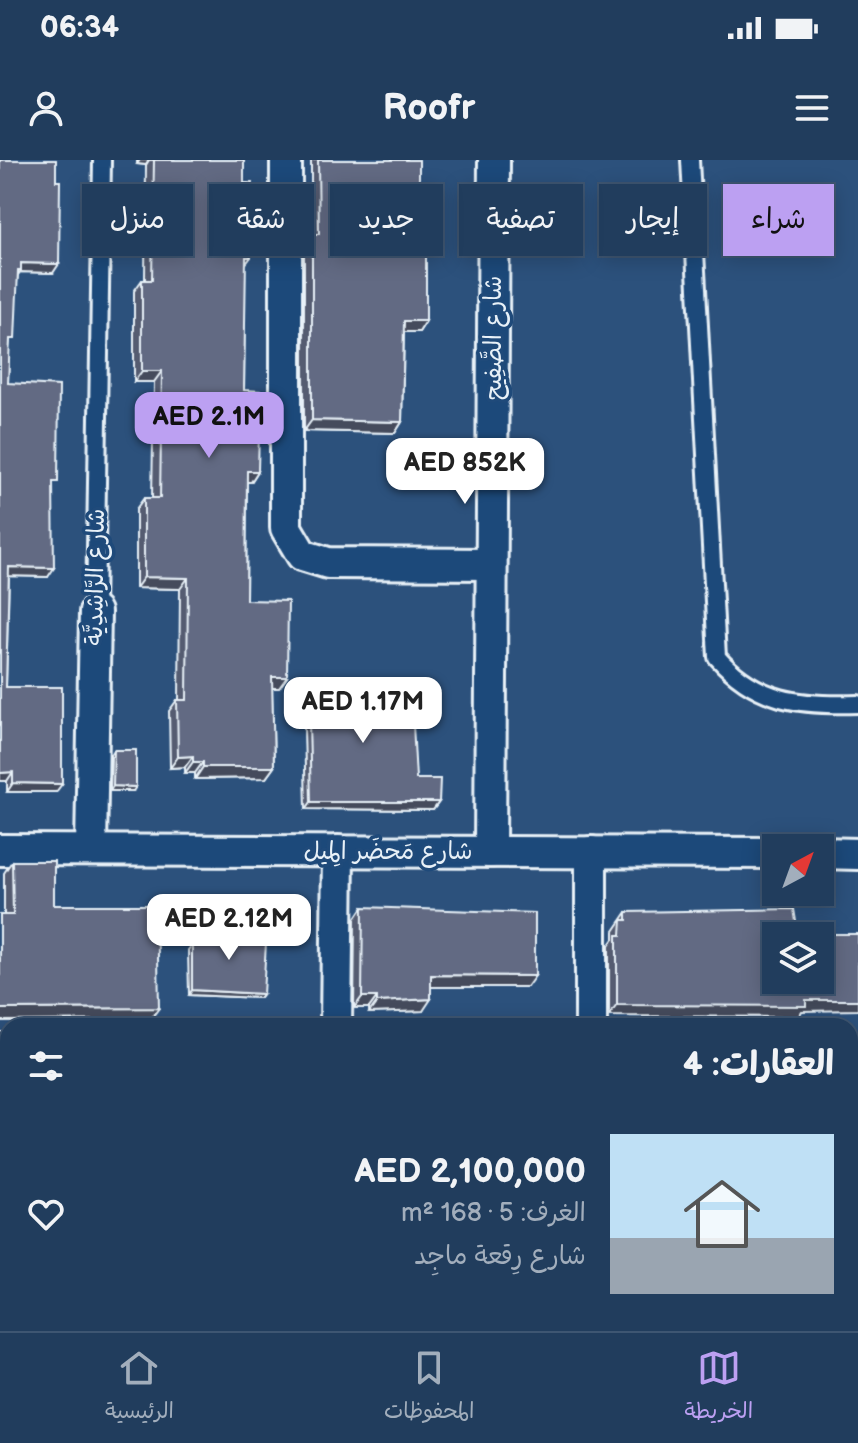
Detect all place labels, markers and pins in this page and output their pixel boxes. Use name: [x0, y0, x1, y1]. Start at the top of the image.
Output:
pin: AED 2.1M: [126, 392, 292, 460]
pin: AED 852K: [382, 438, 548, 506]
pin: AED 1.17M: [271, 677, 455, 745]
pin: AED 2.12M: [137, 894, 321, 962]

